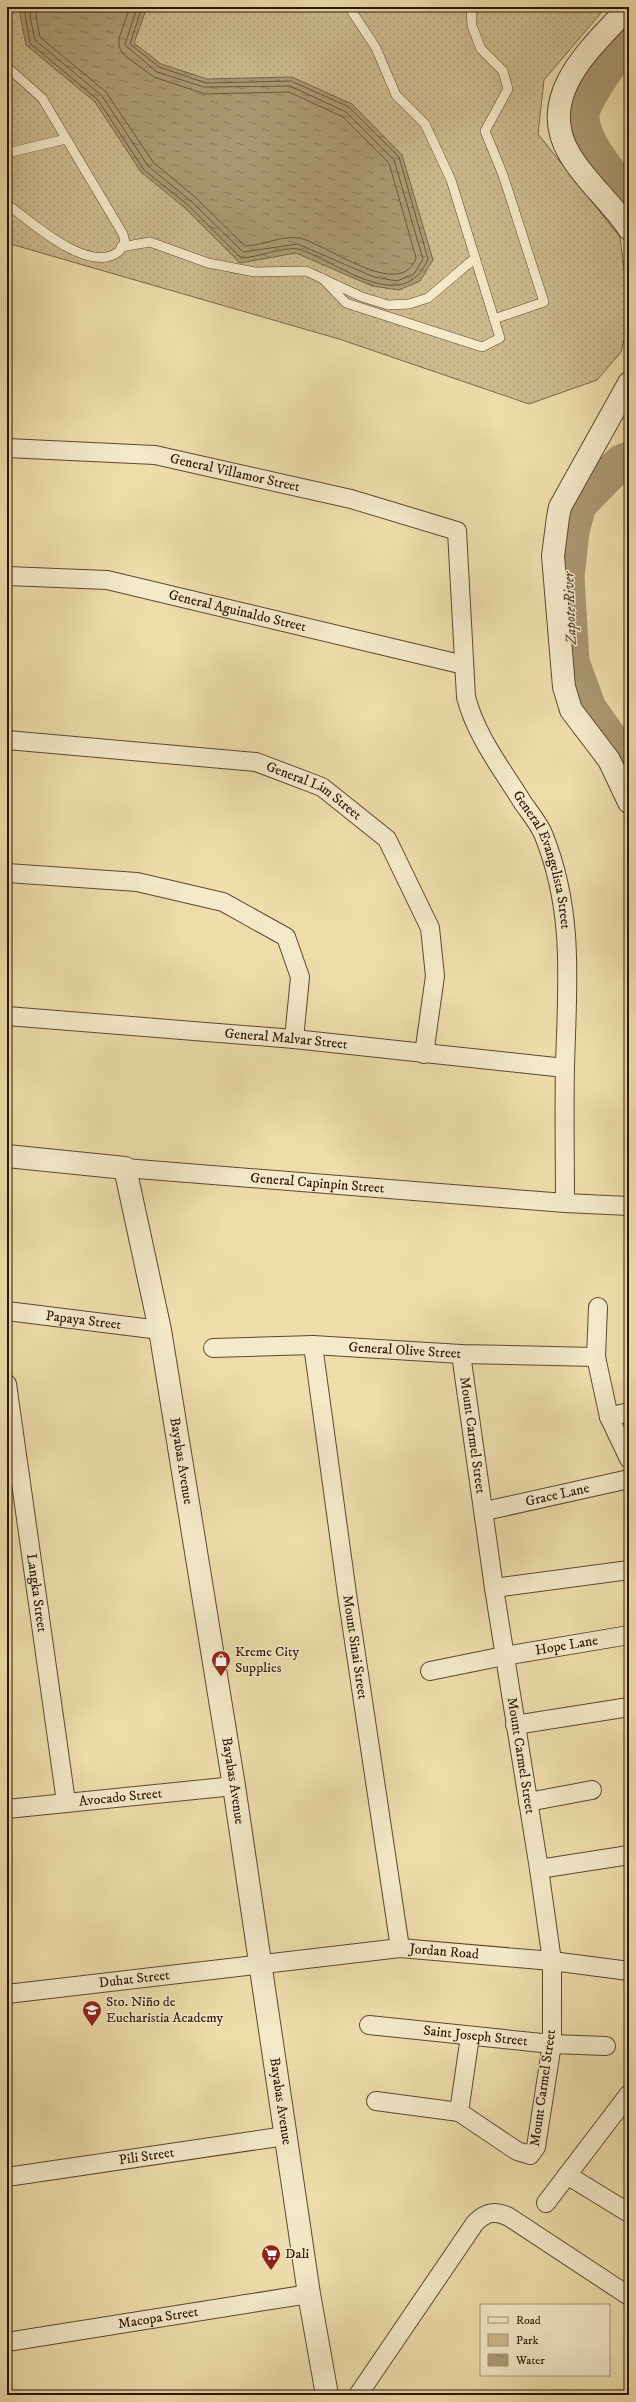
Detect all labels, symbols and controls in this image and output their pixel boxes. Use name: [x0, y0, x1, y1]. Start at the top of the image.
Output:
street label: General Villamor Street: [168, 450, 302, 496]
water label: Zapote River: [559, 570, 581, 646]
street label: General Aguinaldo Street: [167, 586, 308, 636]
street label: General Lim Street: [263, 758, 366, 824]
street label: General Evangelista Street: [509, 787, 575, 930]
street label: General Malvar Street: [224, 1024, 349, 1054]
street label: General Capinpin Street: [250, 1169, 386, 1198]
street label: Papaya Street: [45, 1307, 123, 1334]
street label: General Olive Street: [348, 1338, 462, 1363]
street label: Mount Carmel Street: [455, 1375, 490, 1495]
street label: Bayabas Avenue: [165, 1416, 197, 1506]
street label: Grace Lane: [524, 1479, 591, 1511]
street label: Langka Street: [22, 1552, 51, 1634]
street label: Mount Sinai Street: [338, 1594, 372, 1701]
street label: Hope Lane: [534, 1631, 600, 1660]
place label: Kreme City Supplies: [235, 1643, 299, 1677]
shop icon: Kreme City Supplies: [210, 1649, 232, 1677]
street label: Mount Carmel Street: [503, 1696, 539, 1816]
street label: Bayabas Avenue: [217, 1736, 249, 1826]
street label: Avocado Street: [78, 1784, 163, 1811]
street label: Jordan Road: [407, 1940, 480, 1964]
street label: Duhat Street: [98, 1966, 171, 1992]
place label: Sto. Niño de Eucharistia Academy: [106, 1993, 224, 2027]
school or university icon: Sto. Niño de Eucharistia Academy: [81, 1999, 103, 2027]
street label: Saint Joseph Street: [422, 2022, 529, 2050]
street label: Mount Carmel Street: [526, 2028, 560, 2148]
street label: Bayabas Avenue: [265, 2056, 296, 2146]
street label: Pili Street: [118, 2143, 176, 2169]
supermarket icon: Dali: [260, 2243, 282, 2271]
place label: Dali: [285, 2245, 310, 2263]
street label: Macopa Street: [117, 2303, 200, 2333]
legend: [480, 2304, 610, 2376]
text: Road: [516, 2313, 541, 2328]
text: Park: [516, 2333, 538, 2348]
text: Water: [515, 2353, 545, 2368]

